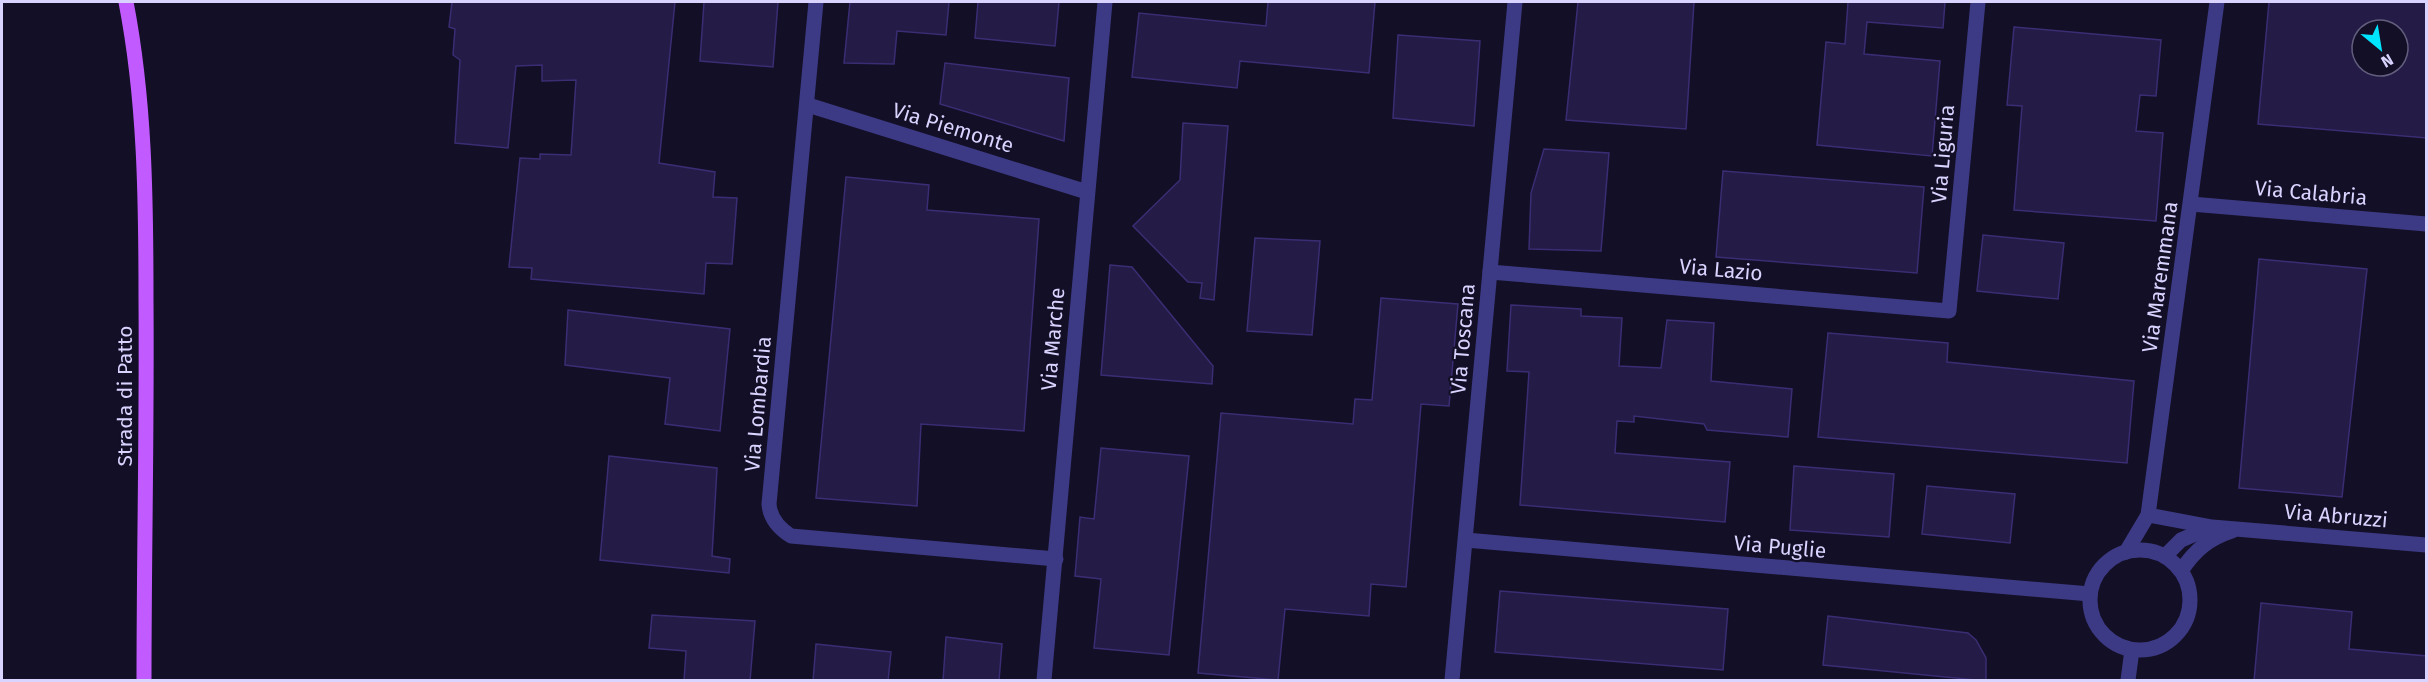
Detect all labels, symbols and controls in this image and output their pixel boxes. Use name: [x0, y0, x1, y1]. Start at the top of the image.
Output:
north arrow: [2350, 18, 2410, 78]
text: N: [2378, 50, 2397, 71]
street label: Via Piemonte: [889, 97, 1017, 159]
street label: Via Liguria: [1926, 103, 1960, 205]
street label: Via Calabria: [2254, 175, 2368, 211]
street label: Via Maremmana: [2137, 200, 2183, 354]
street label: Via Lazio: [1678, 253, 1764, 287]
street label: Via Toscana: [1445, 282, 1481, 396]
street label: Via Marche: [1036, 286, 1070, 392]
street label: Strada di Patto: [112, 326, 138, 467]
street label: Via Lombardia: [739, 335, 777, 473]
street label: Via Abruzzi: [2283, 499, 2389, 533]
street label: Via Puglie: [1733, 530, 1827, 564]

